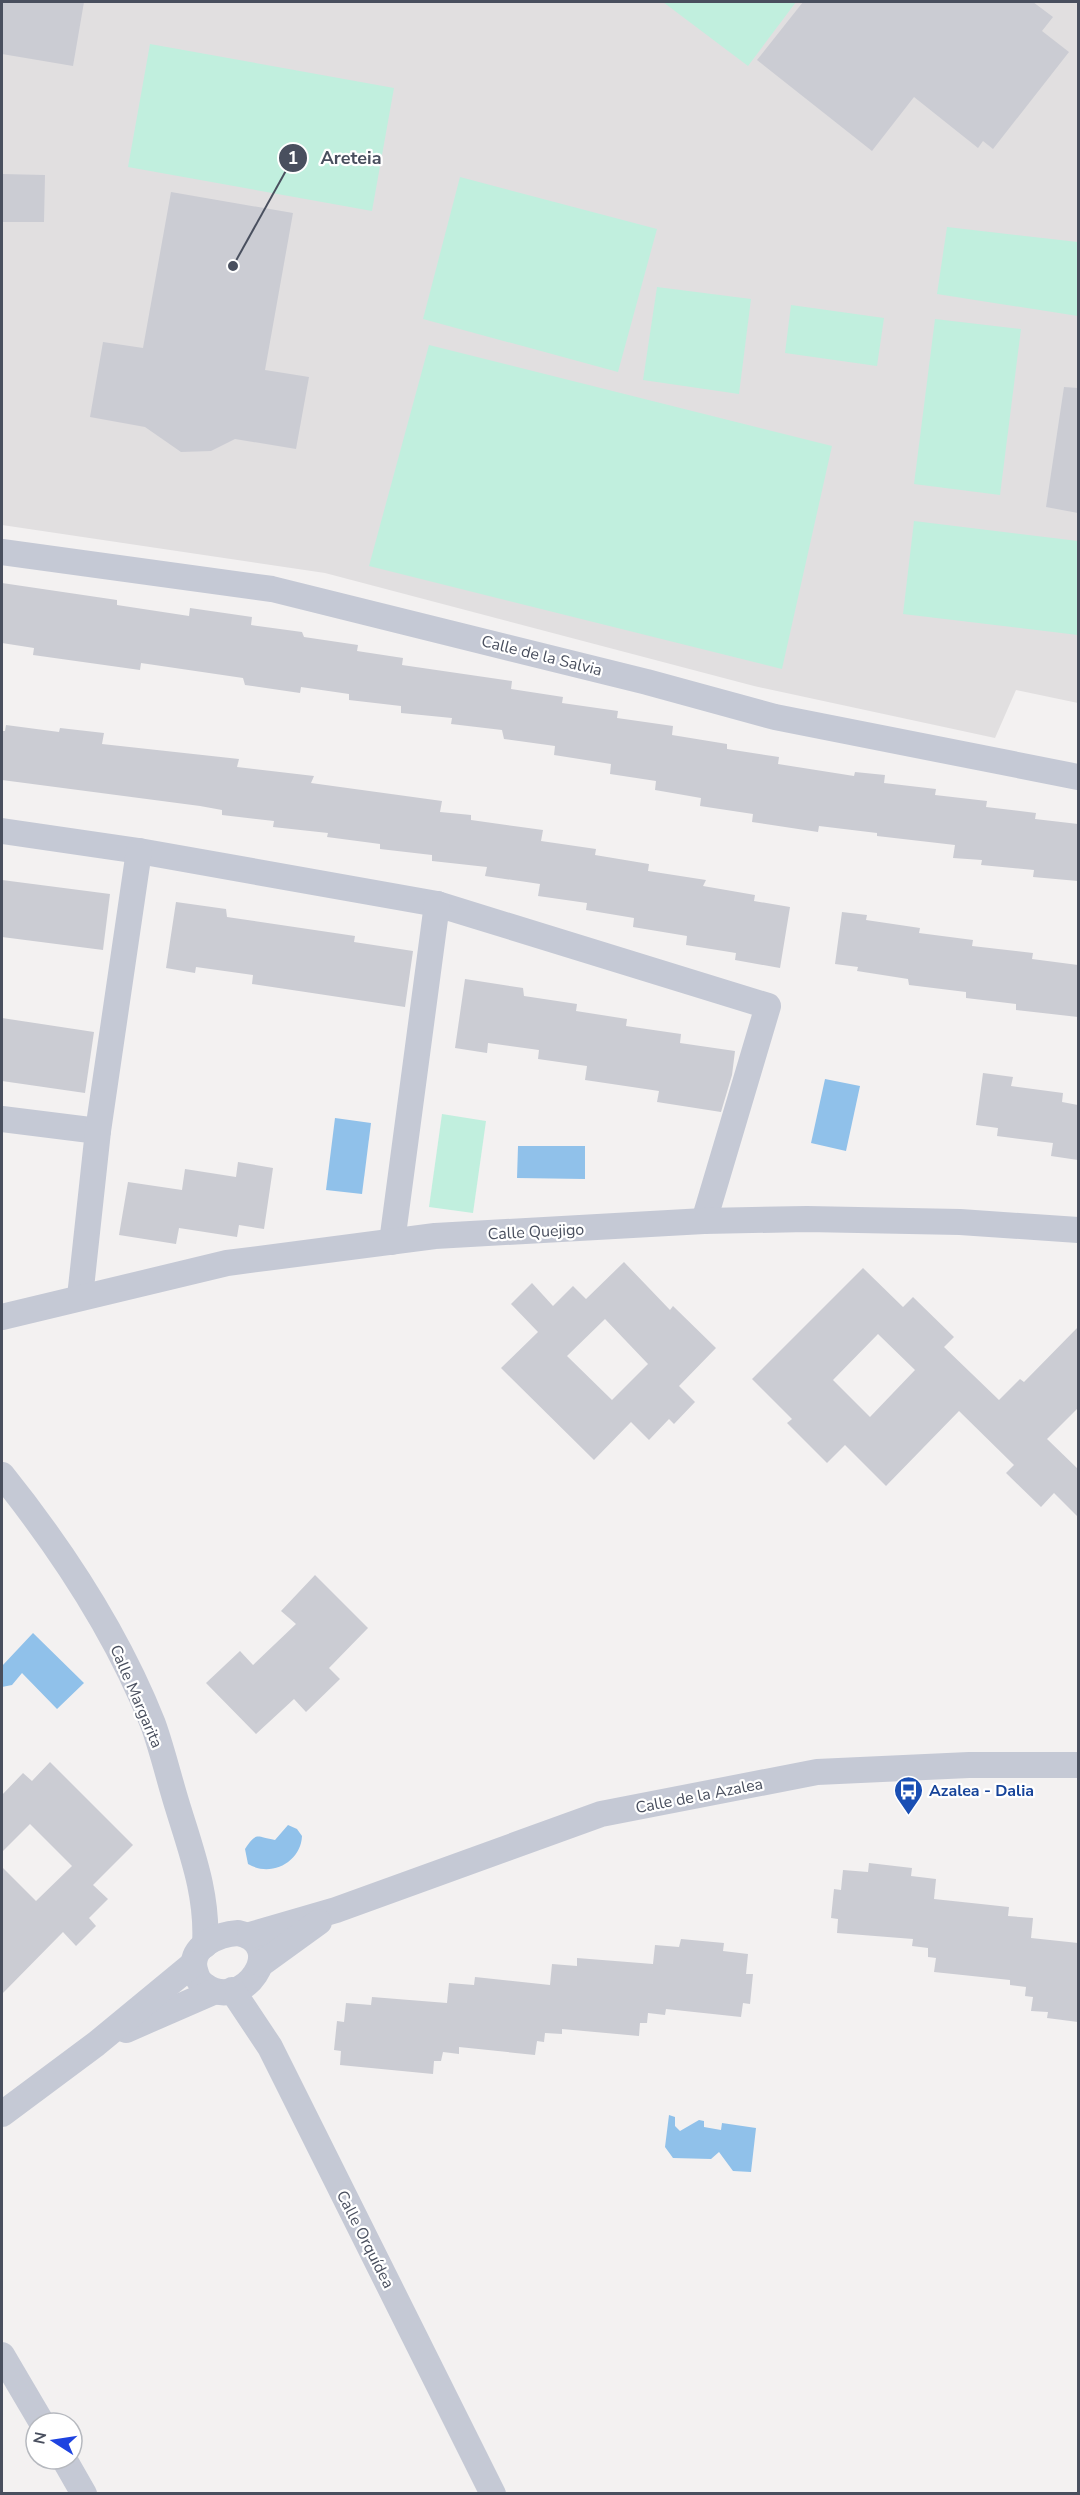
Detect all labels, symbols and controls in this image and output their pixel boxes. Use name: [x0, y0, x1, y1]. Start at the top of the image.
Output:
callout: Areteia: [278, 140, 393, 176]
text: 1: [288, 146, 298, 170]
text: Areteia: [320, 146, 382, 170]
street label: Calle de la Salvia: [479, 630, 604, 682]
street label: Calle Quejigo: [487, 1218, 585, 1246]
street label: Calle Margarita: [104, 1641, 168, 1751]
street label: Calle de la Azalea: [634, 1773, 765, 1819]
bus stop icon: Azalea - Dalia: [892, 1774, 924, 1816]
place label: Azalea - Dalia: [929, 1780, 1034, 1802]
street label: Calle Orquídea: [331, 2187, 399, 2292]
north arrow: [24, 2411, 84, 2471]
text: N: [28, 2430, 52, 2446]

